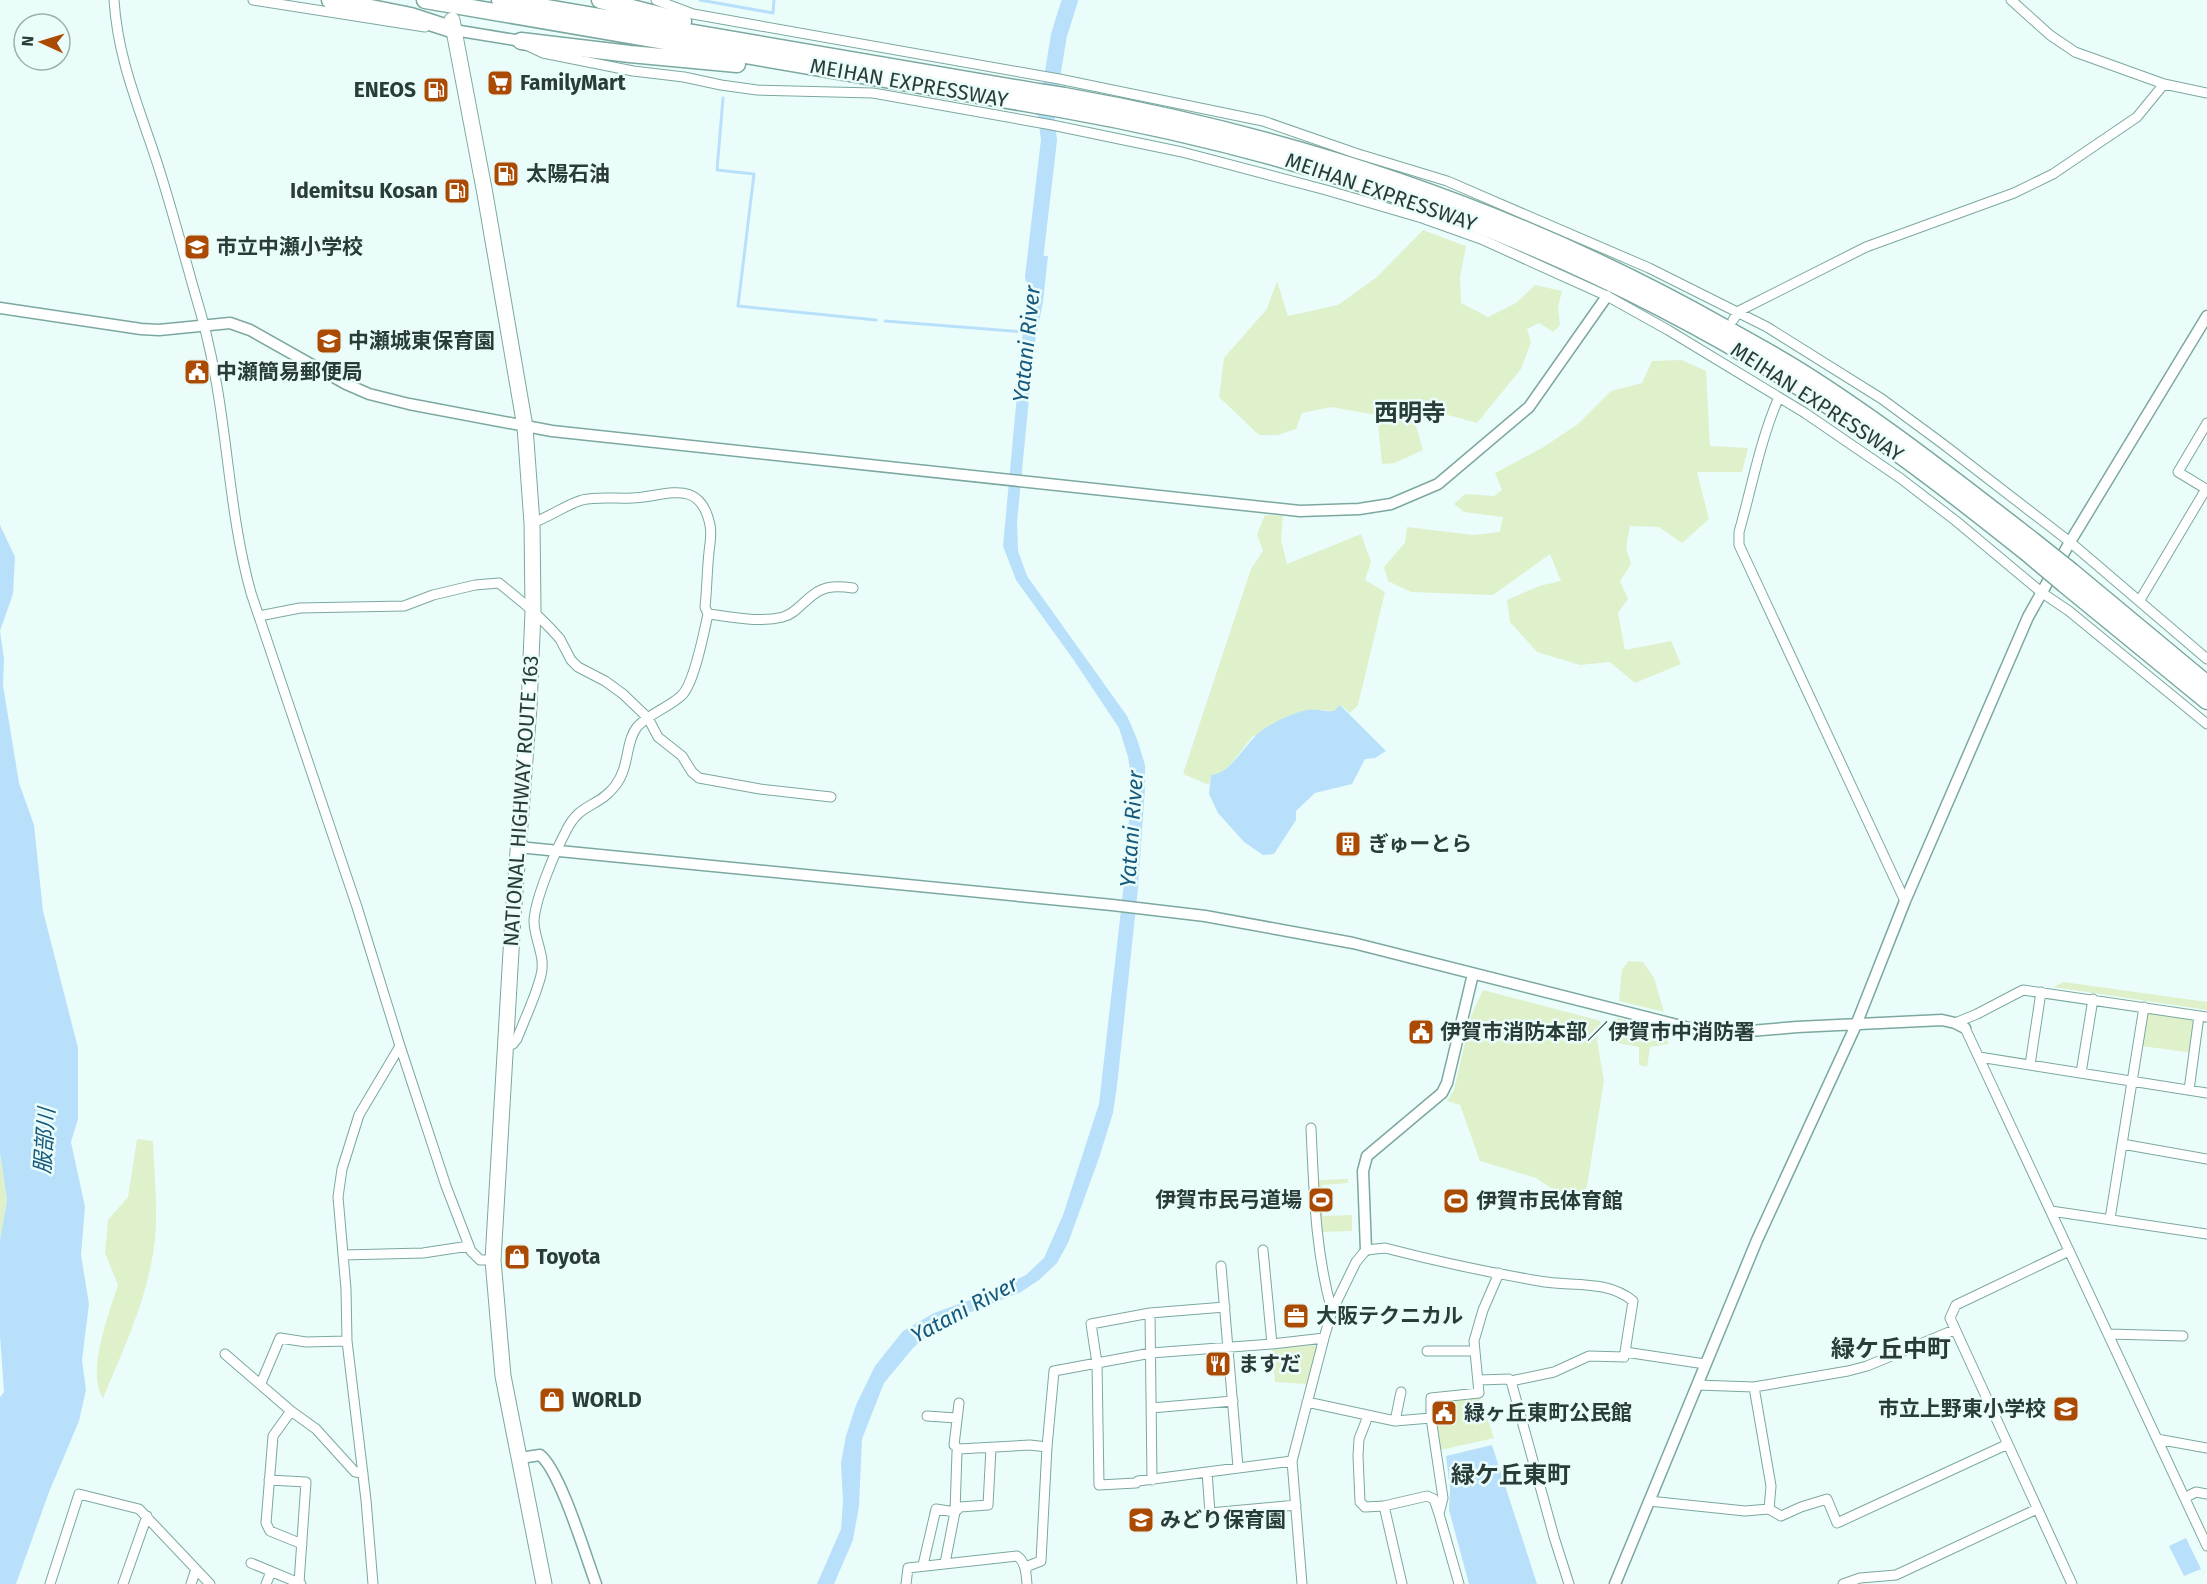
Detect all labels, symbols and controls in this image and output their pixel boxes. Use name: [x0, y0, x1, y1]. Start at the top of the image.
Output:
north arrow: [12, 12, 72, 72]
text: N: [18, 35, 37, 47]
street label: MEIHAN EXPRESSWAY: [808, 53, 1011, 113]
supermarket icon: FamilyMart: [485, 68, 515, 98]
place label: FamilyMart: [520, 70, 626, 96]
fuel station icon: ENEOS: [421, 75, 451, 105]
place label: ENEOS: [354, 77, 416, 103]
street label: MEIHAN EXPRESSWAY: [1282, 147, 1481, 237]
fuel station icon: 太陽石油: [491, 159, 521, 189]
place label: 太陽石油: [526, 161, 610, 187]
fuel station icon: Idemitsu Kosan: [442, 176, 472, 206]
place label: Idemitsu Kosan: [290, 178, 438, 204]
school or university icon: 市立中瀬小学校: [182, 232, 212, 262]
place label: 市立中瀬小学校: [216, 234, 363, 260]
water label: Yatani River: [1007, 284, 1046, 404]
school or university icon: 中瀬城東保育園: [314, 326, 344, 356]
place label: 中瀬城東保育園: [348, 328, 495, 354]
street label: MEIHAN EXPRESSWAY: [1726, 336, 1909, 468]
public building icon: 中瀬簡易郵便局: [182, 357, 212, 387]
place label: 中瀬簡易郵便局: [216, 359, 363, 385]
district label: 西明寺: [1374, 399, 1446, 427]
street label: NATIONAL HIGHWAY ROUTE 163: [498, 654, 544, 948]
water label: Yatani River: [1114, 769, 1149, 889]
building icon: ぎゅーとら: [1333, 829, 1363, 859]
place label: ぎゅーとら: [1368, 831, 1472, 857]
public building icon: 伊賀市消防本部／伊賀市中消防署: [1406, 1017, 1436, 1047]
place label: 伊賀市消防本部／伊賀市中消防署: [1440, 1019, 1755, 1045]
water label: 服部川: [29, 1105, 60, 1175]
sports icon: 伊賀市民弓道場: [1306, 1185, 1336, 1215]
sports icon: 伊賀市民体育館: [1441, 1186, 1471, 1216]
place label: 伊賀市民弓道場: [1155, 1187, 1302, 1213]
place label: 伊賀市民体育館: [1476, 1188, 1623, 1214]
shop icon: Toyota: [502, 1242, 532, 1272]
place label: Toyota: [536, 1244, 601, 1270]
water label: Yatani River: [906, 1270, 1023, 1349]
office icon: 大阪テクニカル: [1281, 1301, 1311, 1331]
place label: 大阪テクニカル: [1316, 1303, 1463, 1329]
district label: 緑ケ丘中町: [1831, 1335, 1951, 1363]
restaurant icon: ますだ: [1203, 1349, 1233, 1379]
place label: ますだ: [1238, 1351, 1301, 1377]
shop icon: WORLD: [537, 1385, 567, 1415]
place label: WORLD: [572, 1387, 642, 1413]
school or university icon: 市立上野東小学校: [2051, 1394, 2081, 1424]
place label: 市立上野東小学校: [1878, 1396, 2046, 1422]
public building icon: 緑ヶ丘東町公民館: [1429, 1398, 1459, 1428]
place label: 緑ヶ丘東町公民館: [1464, 1400, 1632, 1426]
district label: 緑ケ丘東町: [1451, 1461, 1571, 1489]
school or university icon: みどり保育園: [1126, 1505, 1156, 1535]
place label: みどり保育園: [1160, 1507, 1286, 1533]

